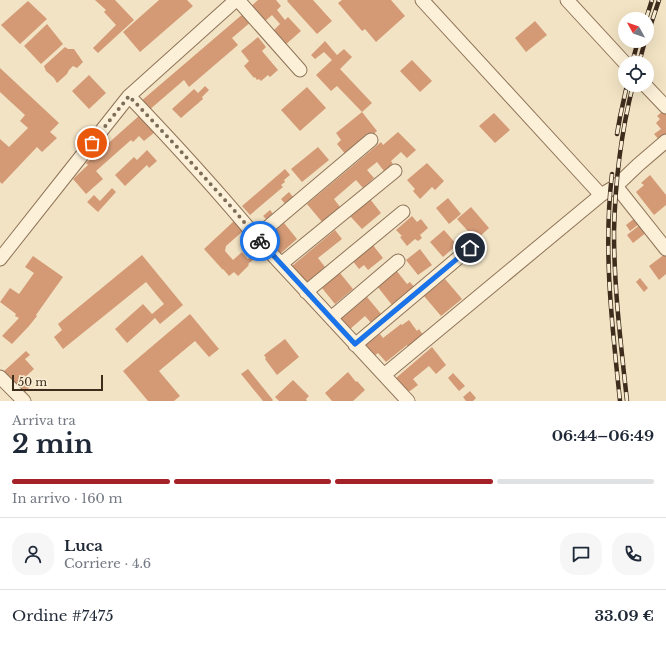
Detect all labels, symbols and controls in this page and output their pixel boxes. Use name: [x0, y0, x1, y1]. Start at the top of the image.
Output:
north arrow: [618, 12, 654, 48]
map controls: [618, 12, 654, 92]
button: locate: [618, 56, 654, 92]
pin: [75, 126, 109, 160]
icon: bag: [81, 132, 103, 154]
courier: [240, 221, 280, 261]
icon: bike: [249, 230, 271, 252]
pin: [453, 231, 487, 265]
icon: home: [459, 237, 481, 259]
scale bar: [12, 373, 103, 392]
text: 50 m: [18, 375, 47, 389]
text: Arriva tra: [12, 412, 76, 429]
text: 06:44–06:49: [552, 426, 654, 445]
text: 2 min: [12, 428, 93, 460]
text: In arrivo · 160 m: [12, 490, 123, 507]
button: person: [12, 533, 54, 575]
button: chat: [560, 533, 602, 575]
button: phone: [612, 533, 654, 575]
text: Luca: [64, 536, 103, 555]
text: Corriere · 4.6: [64, 555, 151, 572]
text: Ordine #7475: [12, 606, 114, 625]
text: 33.09 €: [594, 606, 654, 625]

